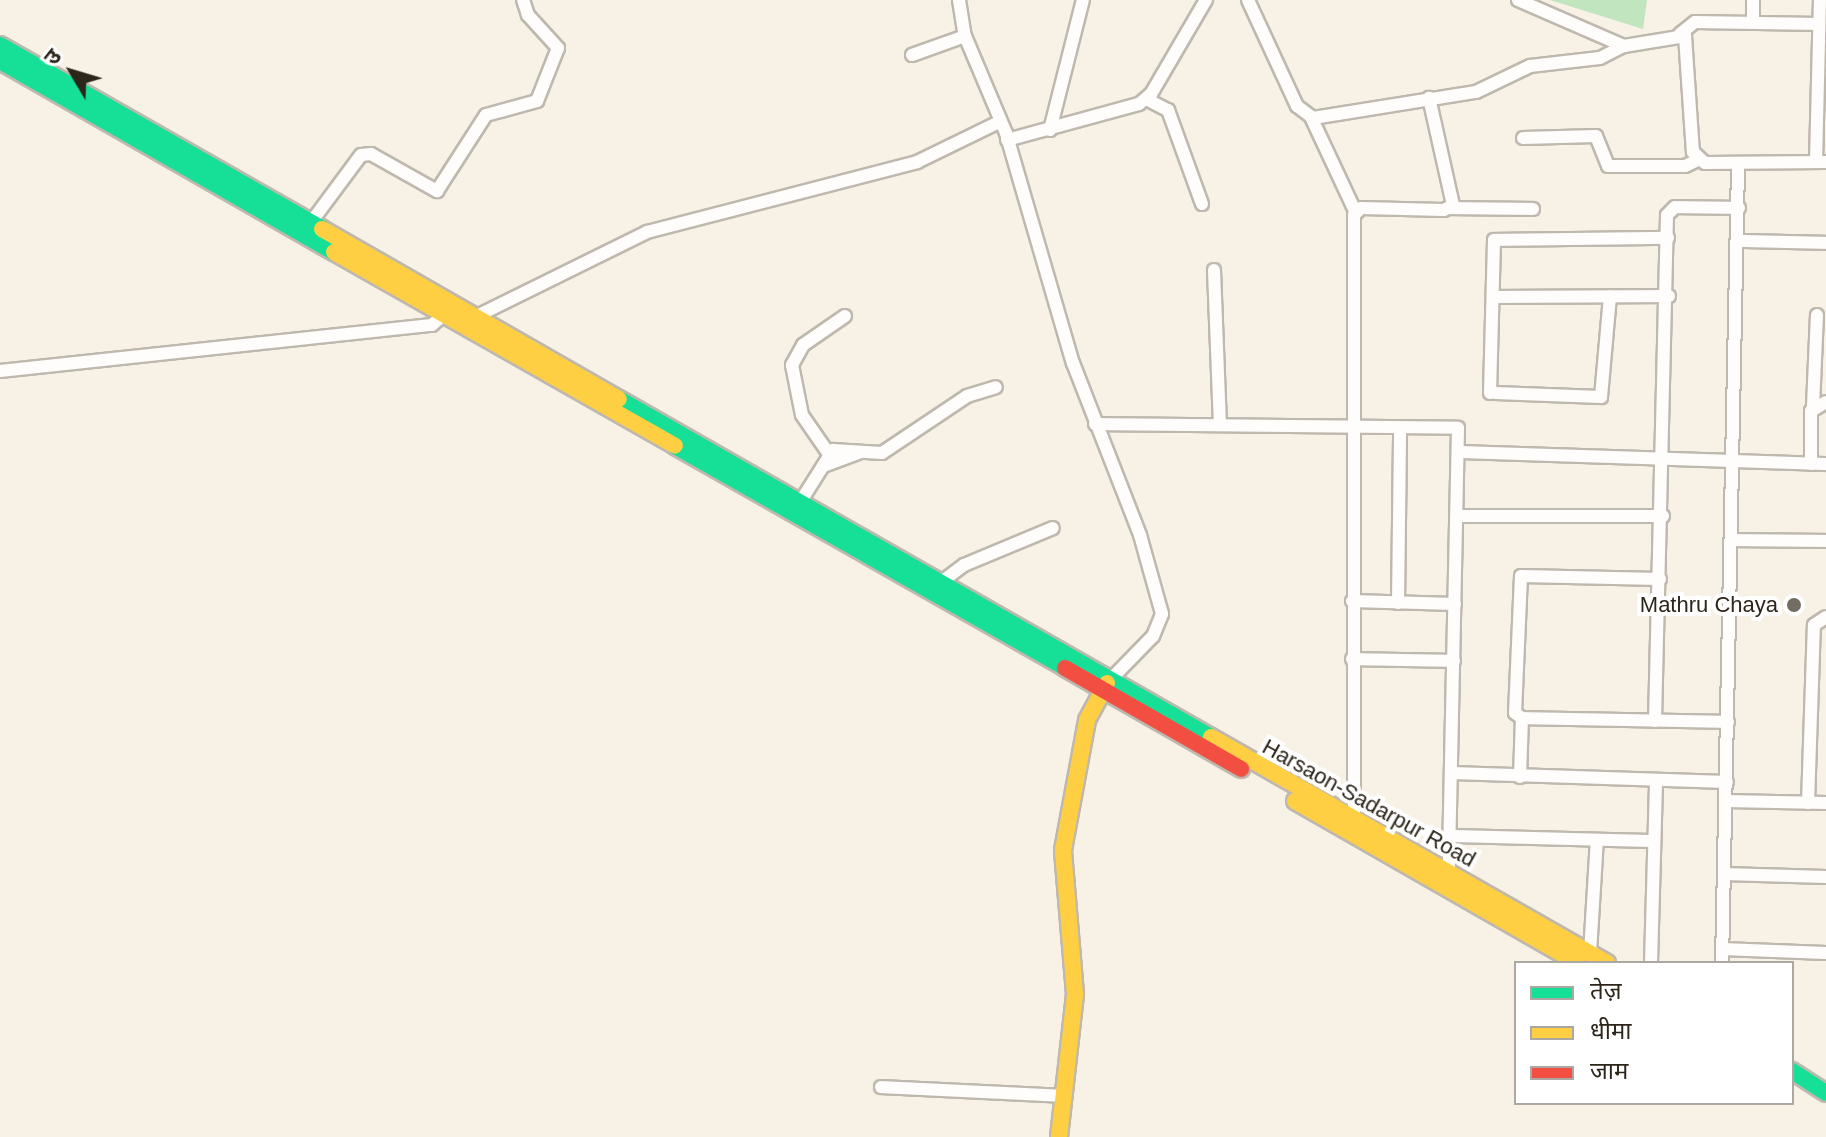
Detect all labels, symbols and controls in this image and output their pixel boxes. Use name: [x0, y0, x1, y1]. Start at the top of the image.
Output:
north arrow: [32, 32, 112, 112]
text: उ: [39, 44, 67, 70]
place label: Mathru Chaya: [1640, 592, 1778, 618]
marker: Mathru Chaya: [1785, 596, 1803, 614]
street label: Harsaon-Sadarpur Road: [1258, 733, 1480, 873]
legend: [1514, 961, 1794, 1105]
text: तेज़: [1590, 977, 1622, 1004]
text: धीमा: [1590, 1017, 1632, 1044]
text: जाम: [1590, 1057, 1628, 1084]

